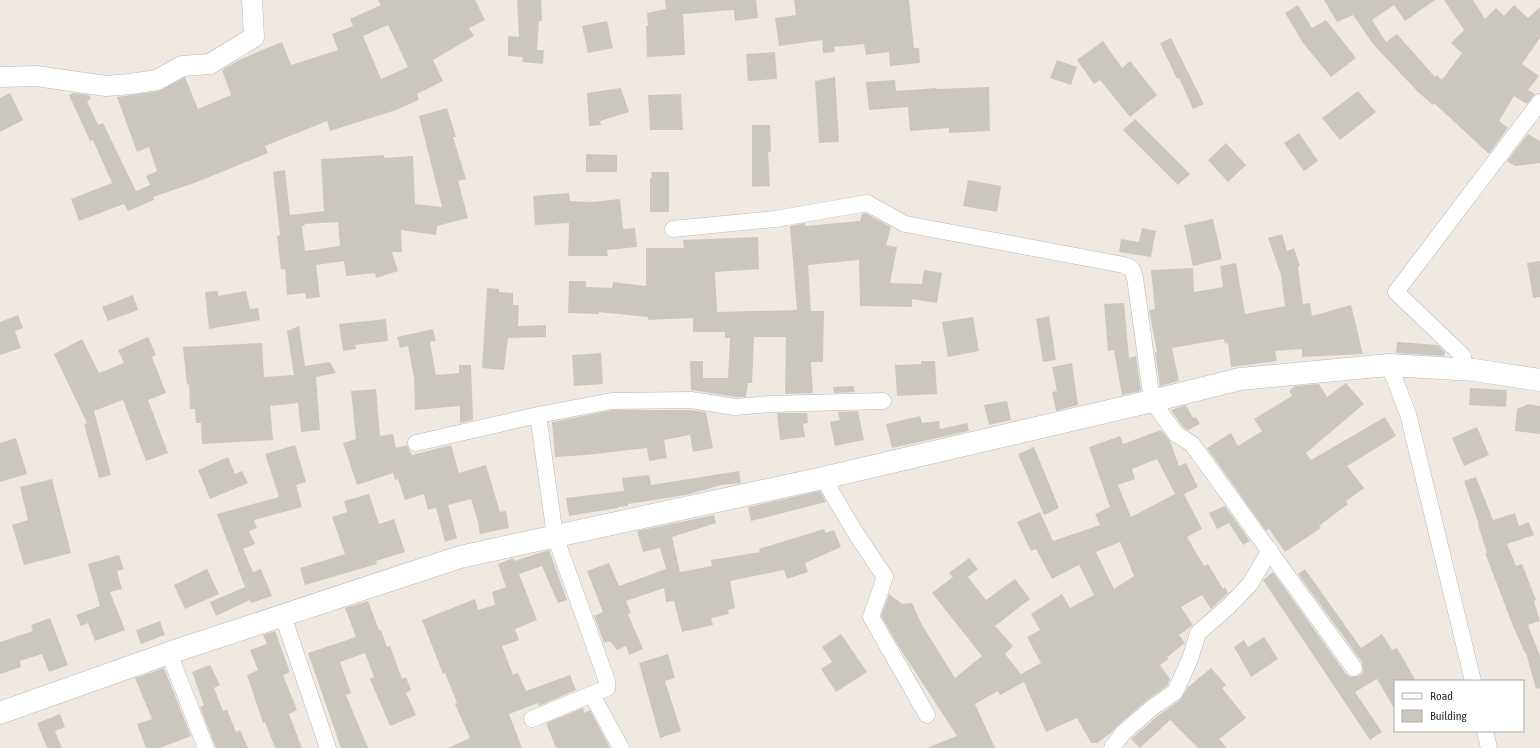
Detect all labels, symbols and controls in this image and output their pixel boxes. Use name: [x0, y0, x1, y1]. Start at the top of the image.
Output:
legend: [1394, 680, 1524, 732]
text: Road: [1430, 689, 1453, 703]
text: Building: [1430, 709, 1468, 723]

